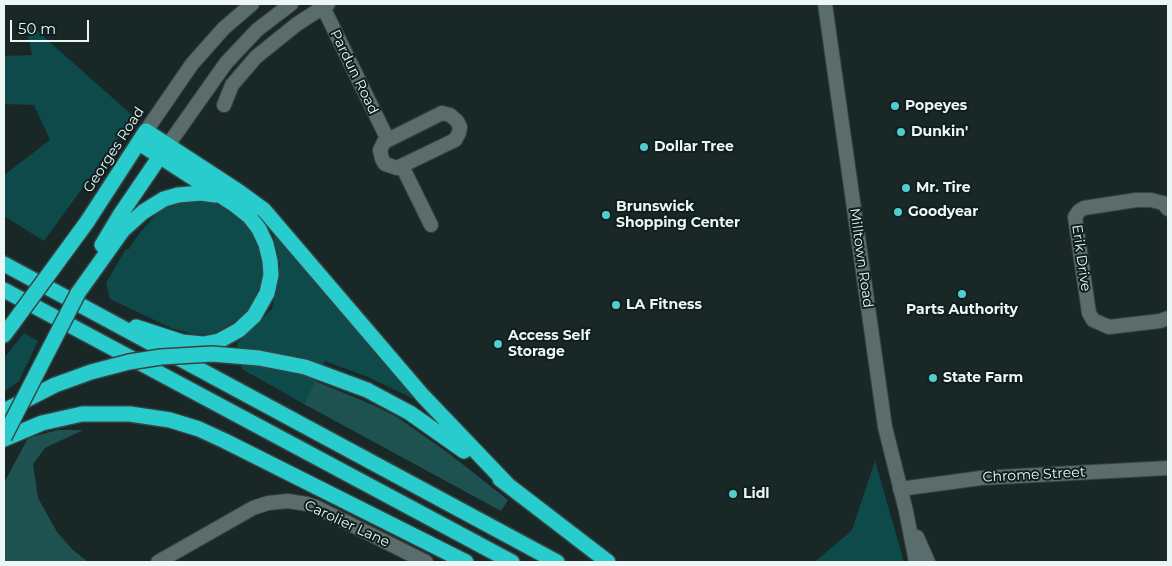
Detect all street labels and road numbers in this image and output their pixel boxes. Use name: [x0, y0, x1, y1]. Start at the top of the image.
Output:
street label: Pardun Road: [326, 27, 382, 117]
street label: Georges Road: [80, 104, 148, 196]
street label: Milltown Road: [846, 207, 876, 309]
street label: Erik Drive: [1068, 223, 1094, 293]
street label: Chrome Street: [982, 464, 1086, 486]
street label: Carolier Lane: [302, 497, 392, 551]

